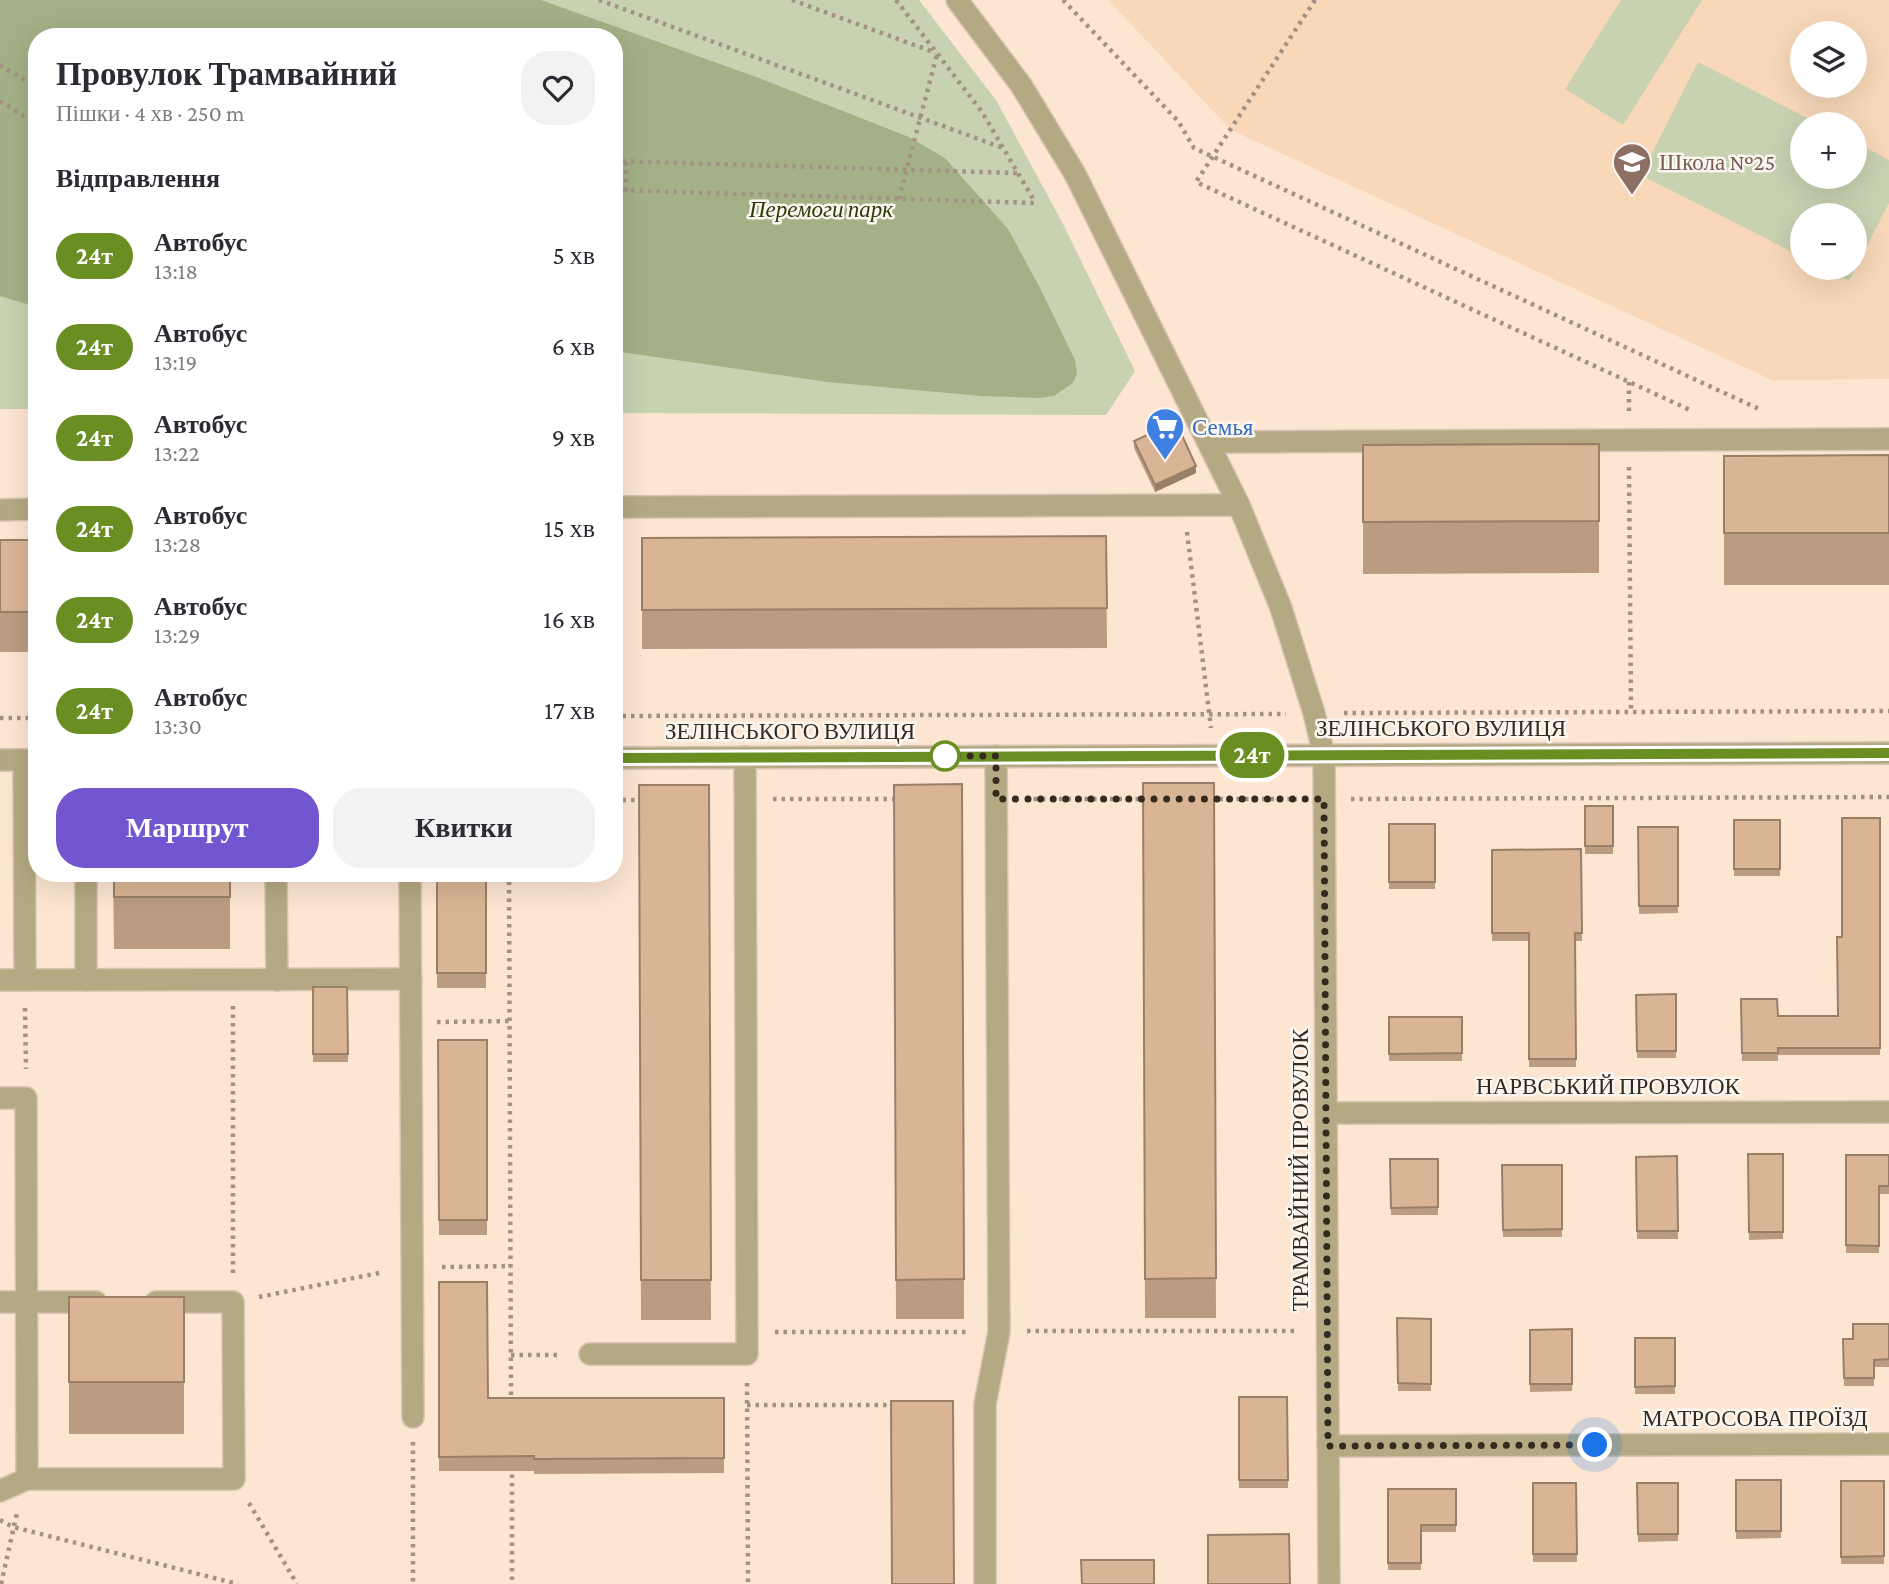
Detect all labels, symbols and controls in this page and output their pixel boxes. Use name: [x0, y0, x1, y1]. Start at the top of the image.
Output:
map controls: [1790, 21, 1867, 280]
button: layers: [1790, 21, 1867, 98]
button: heart: [521, 51, 595, 125]
text: Провулок Трамвайний: [56, 55, 397, 92]
text: Пішки · 4 хв · 250 m: [56, 100, 245, 126]
button: +: [1790, 112, 1867, 189]
school or university icon: Школа №25: [1611, 141, 1653, 196]
place label: Школа №25: [1659, 149, 1775, 175]
text: Відправлення: [56, 164, 220, 193]
park label: Перемоги парк: [748, 196, 893, 222]
button: −: [1790, 203, 1867, 280]
text: Автобус: [154, 228, 247, 257]
text: 5 хв: [553, 241, 595, 270]
text: 24т: [76, 242, 113, 269]
text: 13:18: [154, 258, 198, 284]
text: Автобус: [154, 319, 247, 348]
text: 6 хв: [552, 332, 595, 361]
text: 24т: [76, 333, 113, 360]
text: 13:19: [154, 349, 197, 375]
supermarket icon: Семья: [1144, 406, 1186, 461]
text: Автобус: [154, 410, 247, 439]
place label: Семья: [1192, 414, 1254, 440]
text: 9 хв: [552, 423, 595, 452]
text: 24т: [76, 424, 113, 451]
text: 13:22: [154, 440, 200, 466]
text: Автобус: [154, 501, 247, 530]
text: 15 хв: [544, 514, 595, 543]
text: 24т: [76, 515, 113, 542]
text: 13:28: [154, 531, 201, 557]
text: Автобус: [154, 592, 247, 621]
text: 16 хв: [543, 605, 595, 634]
text: 24т: [76, 606, 113, 633]
text: 13:29: [154, 622, 200, 648]
text: Автобус: [154, 683, 247, 712]
text: 17 хв: [544, 696, 595, 725]
text: 24т: [76, 697, 113, 724]
text: 13:30: [154, 713, 202, 739]
street label: ЗЕЛІНСЬКОГО ВУЛИЦЯ: [1316, 715, 1566, 741]
street label: ЗЕЛІНСЬКОГО ВУЛИЦЯ: [665, 718, 915, 744]
line badge: 24т: [1212, 732, 1292, 778]
unlabelled marker: [930, 741, 960, 771]
text: 24т: [1234, 741, 1270, 768]
button: Маршрут: [56, 788, 319, 868]
button: Квитки: [333, 788, 595, 868]
street label: ТРАМВАЙНИЙ ПРОВУЛОК: [1287, 1028, 1313, 1312]
street label: НАРВСЬКИЙ ПРОВУЛОК: [1476, 1073, 1741, 1099]
street label: МАТРОСОВА ПРОЇЗД: [1642, 1405, 1868, 1431]
your location: [1577, 1427, 1612, 1462]

